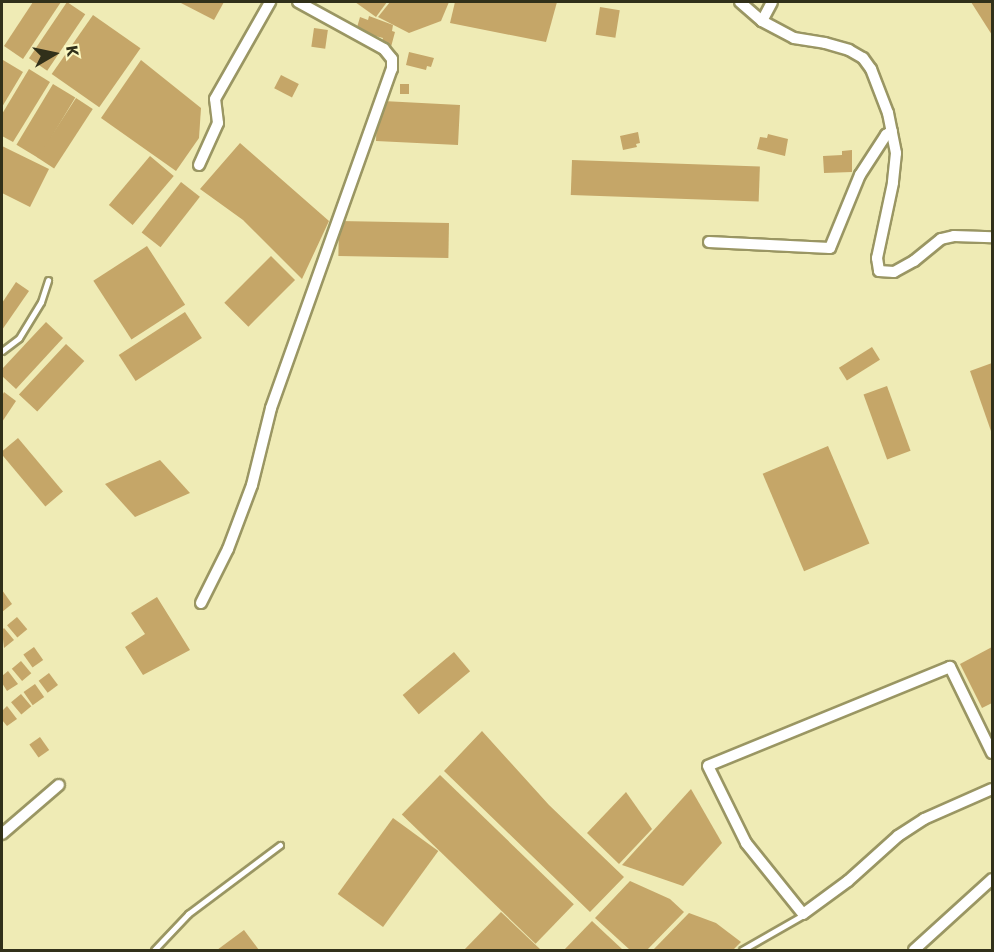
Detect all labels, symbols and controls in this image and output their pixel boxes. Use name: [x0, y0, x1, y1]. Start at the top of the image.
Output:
north arrow: [24, 24, 84, 84]
text: K: [60, 44, 85, 58]

